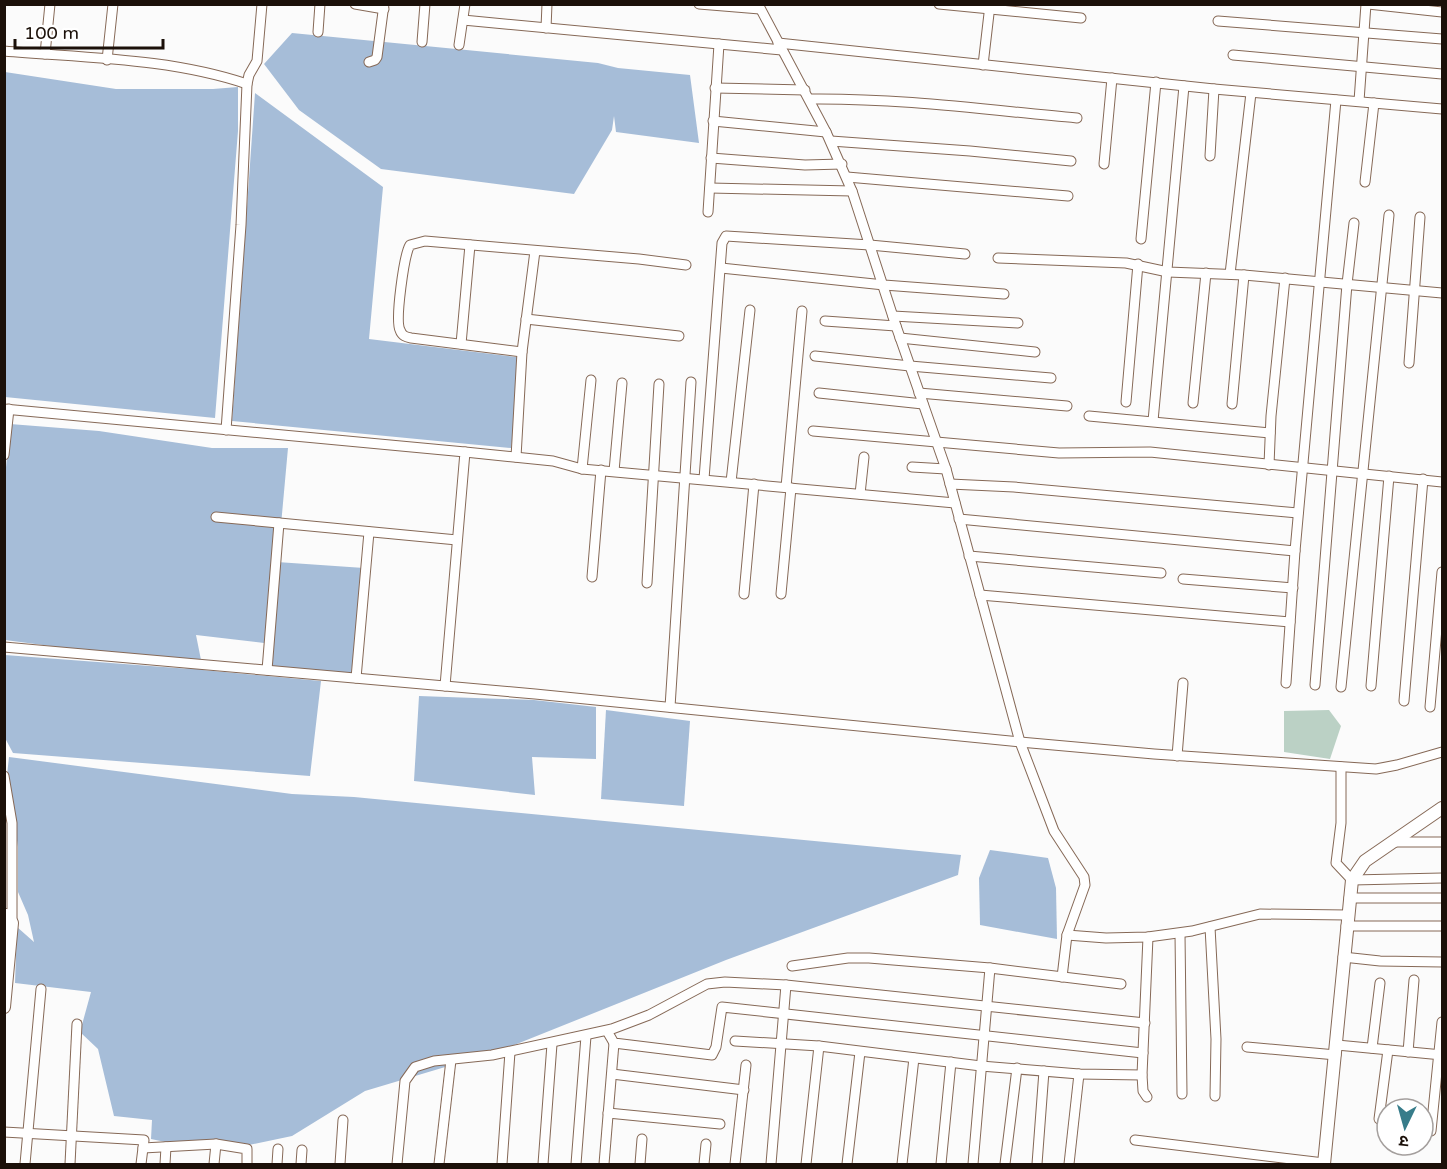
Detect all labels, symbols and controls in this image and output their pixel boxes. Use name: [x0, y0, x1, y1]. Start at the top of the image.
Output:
scale bar: [15, 12, 164, 50]
text: 100 m: [24, 22, 79, 44]
north arrow: [1375, 1097, 1435, 1157]
text: उ: [1398, 1131, 1409, 1151]

